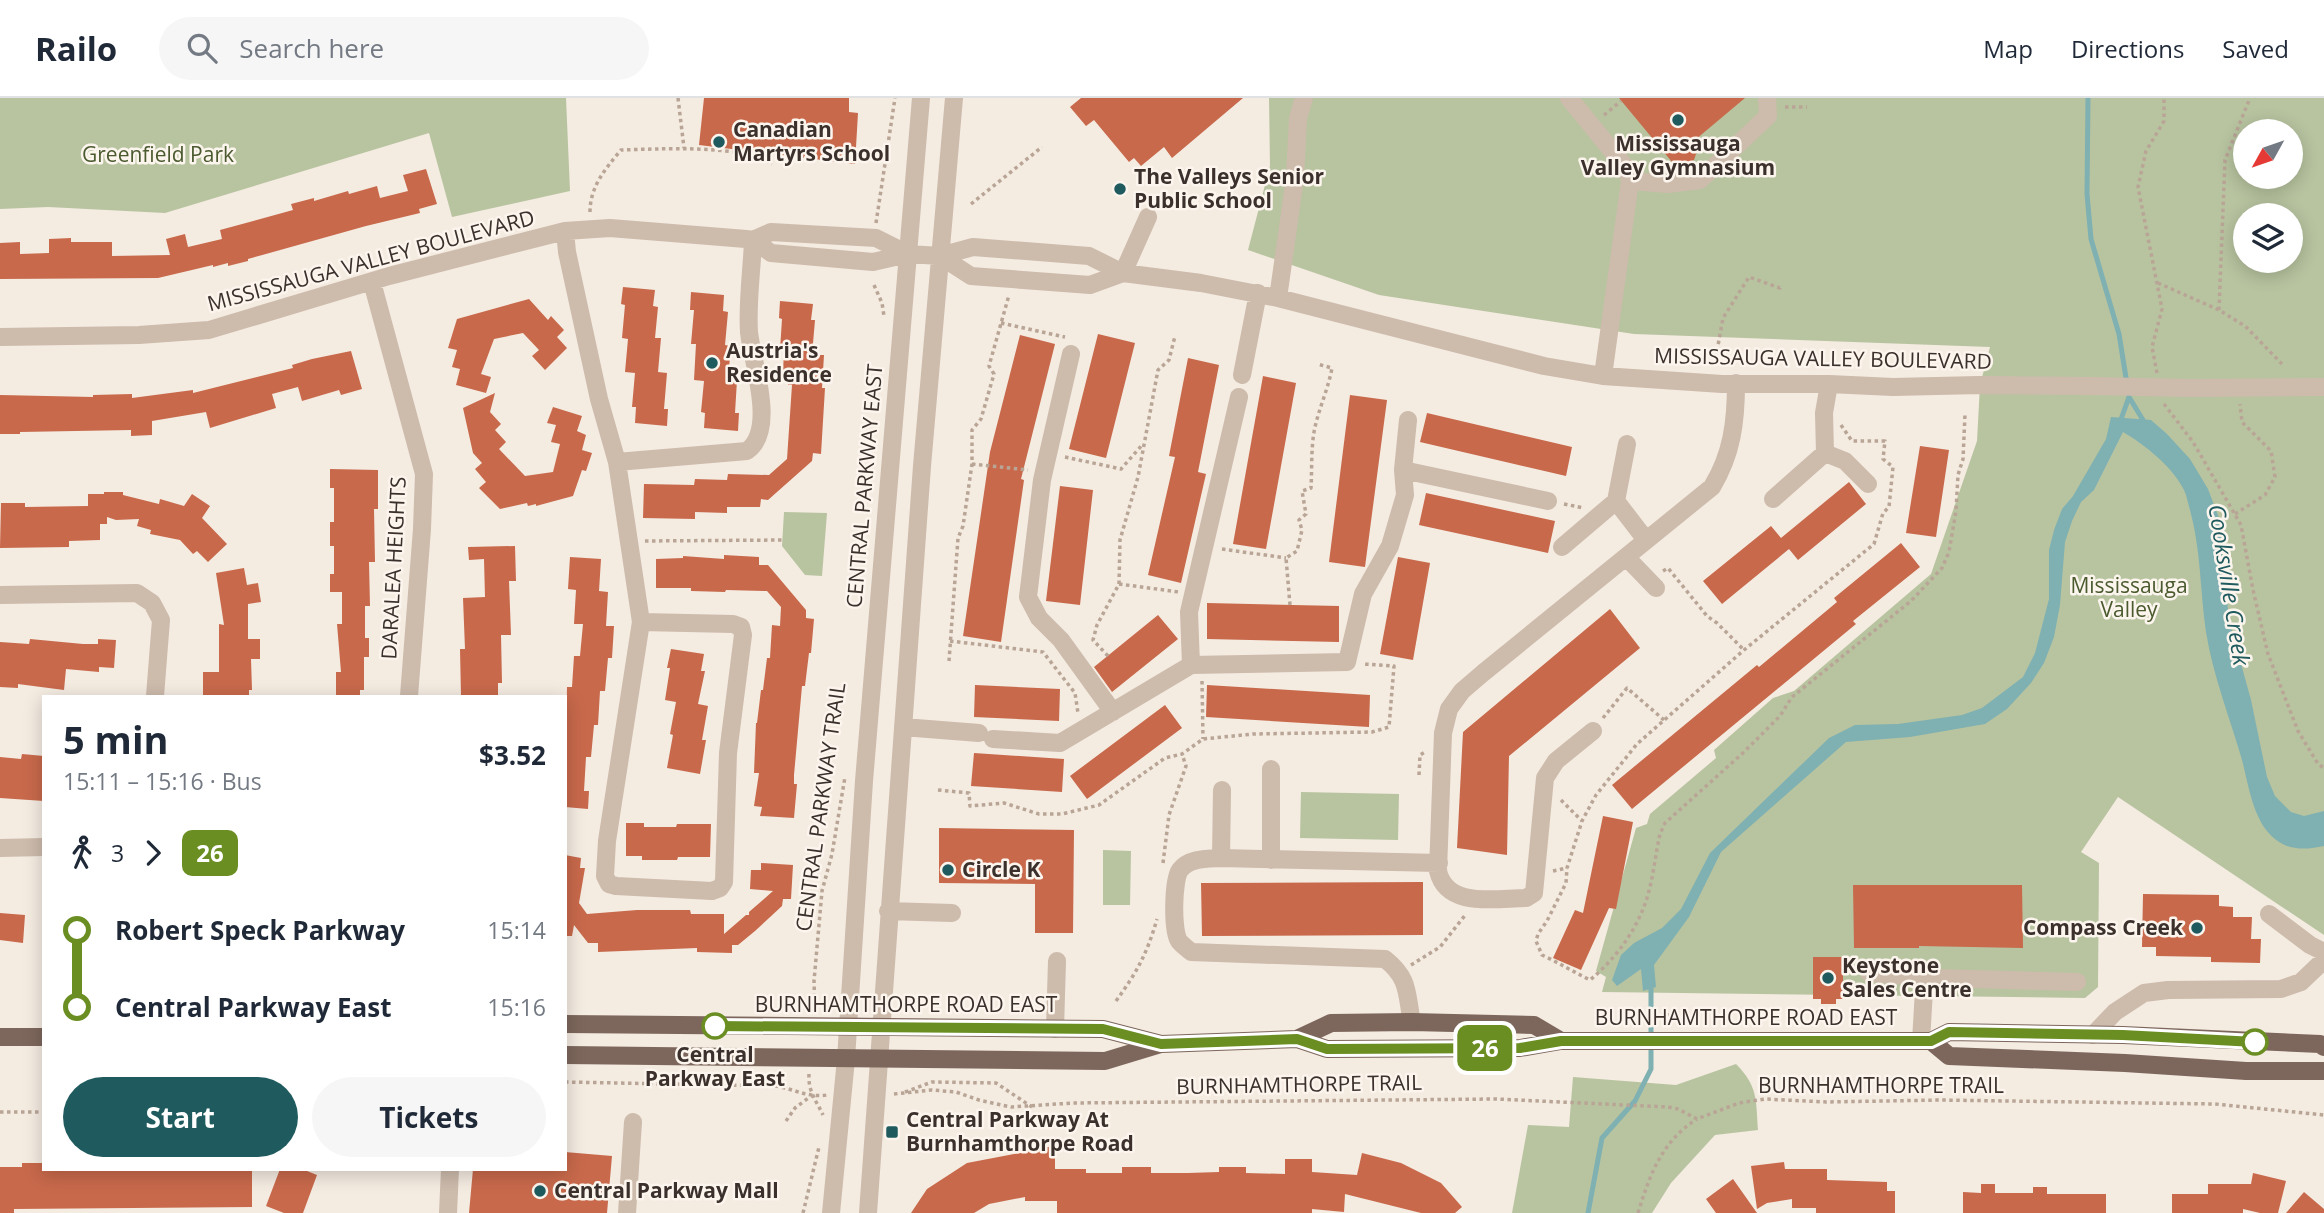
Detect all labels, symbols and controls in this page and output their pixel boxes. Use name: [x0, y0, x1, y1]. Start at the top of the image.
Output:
search box: [159, 17, 649, 80]
text: Railo: [35, 26, 117, 71]
icon: search: [183, 29, 221, 67]
text: Search here: [239, 30, 384, 66]
text: Map: [1983, 32, 2033, 65]
text: Directions: [2071, 32, 2184, 65]
text: Saved: [2222, 32, 2289, 65]
marker: Mississauga Valley Gymnasium: [1670, 112, 1686, 128]
place label: Canadian Martyrs School: [733, 115, 890, 167]
north arrow: [2233, 119, 2303, 189]
map controls: [2233, 119, 2303, 273]
place label: Mississauga Valley Gymnasium: [1581, 129, 1775, 181]
marker: Canadian Martyrs School: [711, 134, 727, 150]
park label: Greenfield Park: [82, 140, 234, 168]
place label: The Valleys Senior Public School: [1134, 162, 1324, 214]
marker: The Valleys Senior Public School: [1112, 181, 1128, 197]
street label: MISSISSAUGA VALLEY BOULEVARD: [204, 203, 537, 317]
button: layers: [2233, 203, 2303, 273]
place label: Austria's Residence: [726, 336, 832, 388]
street label: MISSISSAUGA VALLEY BOULEVARD: [1654, 341, 1992, 375]
marker: Austria's Residence: [704, 355, 720, 371]
street label: CENTRAL PARKWAY EAST: [839, 362, 889, 609]
street label: DARALEA HEIGHTS: [374, 476, 412, 660]
water label: Cooksville Creek: [2201, 502, 2259, 668]
park label: Mississauga Valley: [2070, 571, 2188, 623]
street label: CENTRAL PARKWAY TRAIL: [789, 681, 851, 933]
text: 5 min: [63, 713, 168, 765]
text: $3.52: [479, 737, 546, 773]
text: 15:11 – 15:16 · Bus: [63, 765, 262, 797]
icon: walk: [63, 834, 101, 872]
icon: forward: [134, 834, 172, 872]
text: 26: [196, 836, 224, 869]
text: 3: [111, 837, 124, 869]
place label: Circle K: [962, 855, 1040, 883]
marker: Circle K: [940, 862, 956, 878]
text: Robert Speck Parkway: [115, 912, 405, 948]
place label: Compass Creek: [2023, 913, 2184, 941]
text: 15:14: [487, 914, 546, 946]
marker: Compass Creek: [2189, 920, 2205, 936]
place label: Keystone Sales Centre: [1842, 951, 1972, 1003]
marker: Keystone Sales Centre: [1820, 970, 1836, 986]
text: Central Parkway East: [115, 989, 391, 1025]
street label: BURNHAMTHORPE ROAD EAST: [755, 990, 1058, 1018]
text: 15:16: [487, 991, 546, 1023]
street label: BURNHAMTHORPE ROAD EAST: [1595, 1003, 1898, 1031]
marker: Central Parkway East: [702, 1013, 728, 1039]
line badge: 26: [1454, 1025, 1516, 1071]
unlabelled marker: [2242, 1029, 2268, 1055]
text: 26: [1471, 1031, 1499, 1064]
place label: Central Parkway East: [645, 1040, 785, 1092]
street label: BURNHAMTHORPE TRAIL: [1176, 1068, 1422, 1100]
street label: BURNHAMTHORPE TRAIL: [1758, 1071, 2004, 1099]
button: Start: [63, 1077, 298, 1157]
button: Tickets: [312, 1077, 546, 1157]
place label: Central Parkway At Burnhamthorpe Road: [906, 1105, 1134, 1157]
marker: Central Parkway At Burnhamthorpe Road: [884, 1124, 900, 1140]
place label: Central Parkway Mall: [554, 1176, 779, 1204]
marker: Central Parkway Mall: [532, 1183, 548, 1199]

